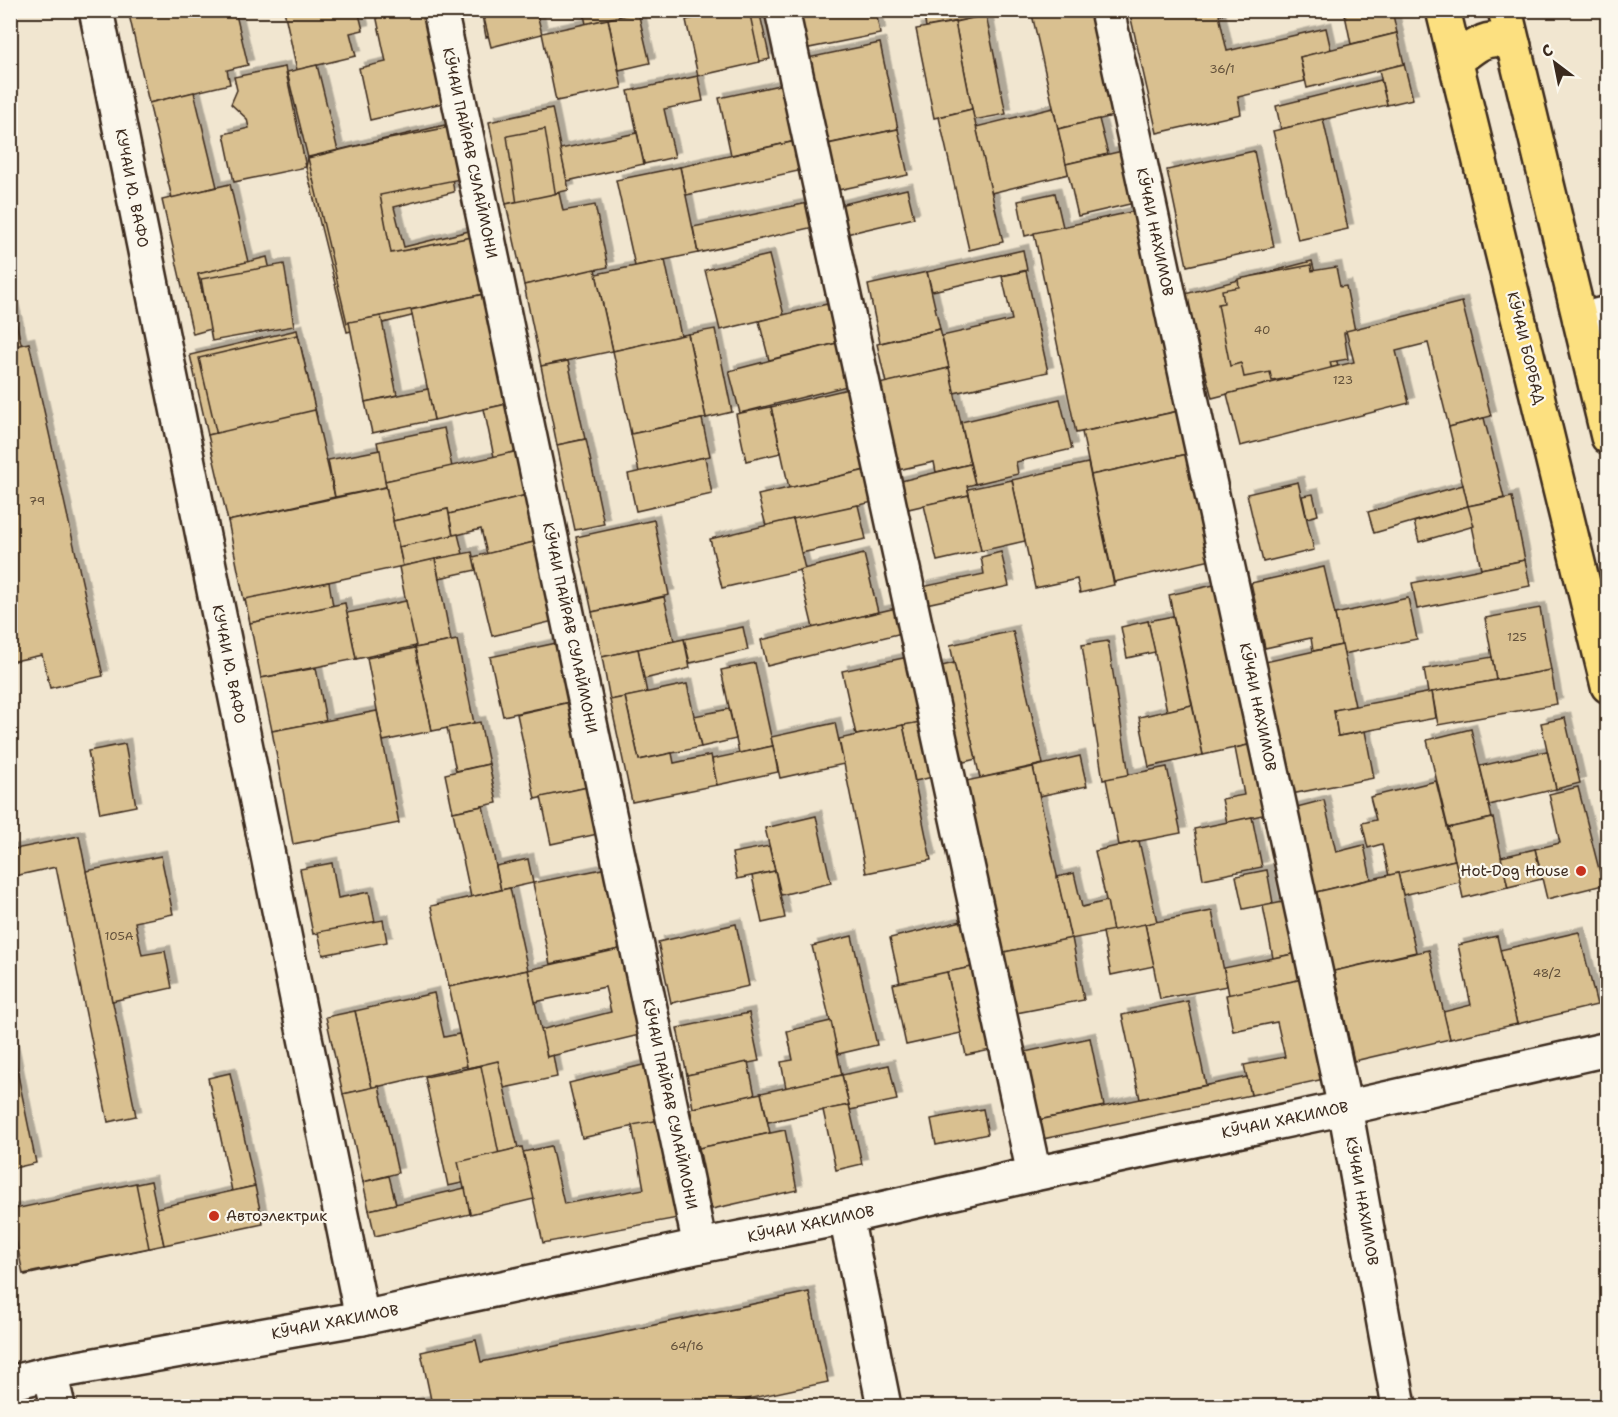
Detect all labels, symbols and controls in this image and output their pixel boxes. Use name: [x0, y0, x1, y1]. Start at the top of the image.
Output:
north arrow: [1525, 33, 1585, 93]
text: С: [1538, 39, 1557, 62]
street label: КӮЧАИ ПАЙРАВ СУЛАЙМОНИ: [438, 45, 503, 260]
house number: 36/1: [1209, 61, 1235, 77]
street label: КУЧАИ Ю. ВАФО: [111, 127, 153, 249]
street label: КӮЧАИ НАХИМОВ: [1132, 166, 1178, 298]
street label: КӮЧАИ БОРБАД: [1502, 290, 1550, 407]
house number: 40: [1254, 322, 1270, 338]
house number: 123: [1333, 372, 1353, 388]
house number: 79: [29, 493, 45, 509]
street label: КӮЧАИ ПАЙРАВ СУЛАЙМОНИ: [538, 520, 603, 735]
street label: КУЧАИ Ю. ВАФО: [208, 603, 250, 725]
house number: 125: [1507, 629, 1527, 645]
street label: КӮЧАИ НАХИМОВ: [1235, 641, 1281, 773]
place label: Hot-Dog House: [1461, 861, 1569, 881]
marker: Hot-Dog House: [1574, 864, 1588, 878]
house number: 105А: [104, 928, 134, 944]
house number: 48/2: [1533, 965, 1561, 981]
street label: КӮЧАИ ПАЙРАВ СУЛАЙМОНИ: [638, 996, 703, 1211]
street label: КӮЧАИ ХАКИМОВ: [1220, 1097, 1350, 1143]
street label: КӮЧАИ НАХИМОВ: [1341, 1135, 1383, 1267]
street label: КӮЧАИ ХАКИМОВ: [746, 1201, 876, 1247]
place label: Автоэлектрик: [226, 1206, 327, 1226]
marker: Автоэлектрик: [207, 1209, 221, 1223]
street label: КӮЧАИ ХАКИМОВ: [270, 1300, 400, 1344]
house number: 64/16: [670, 1338, 704, 1354]

